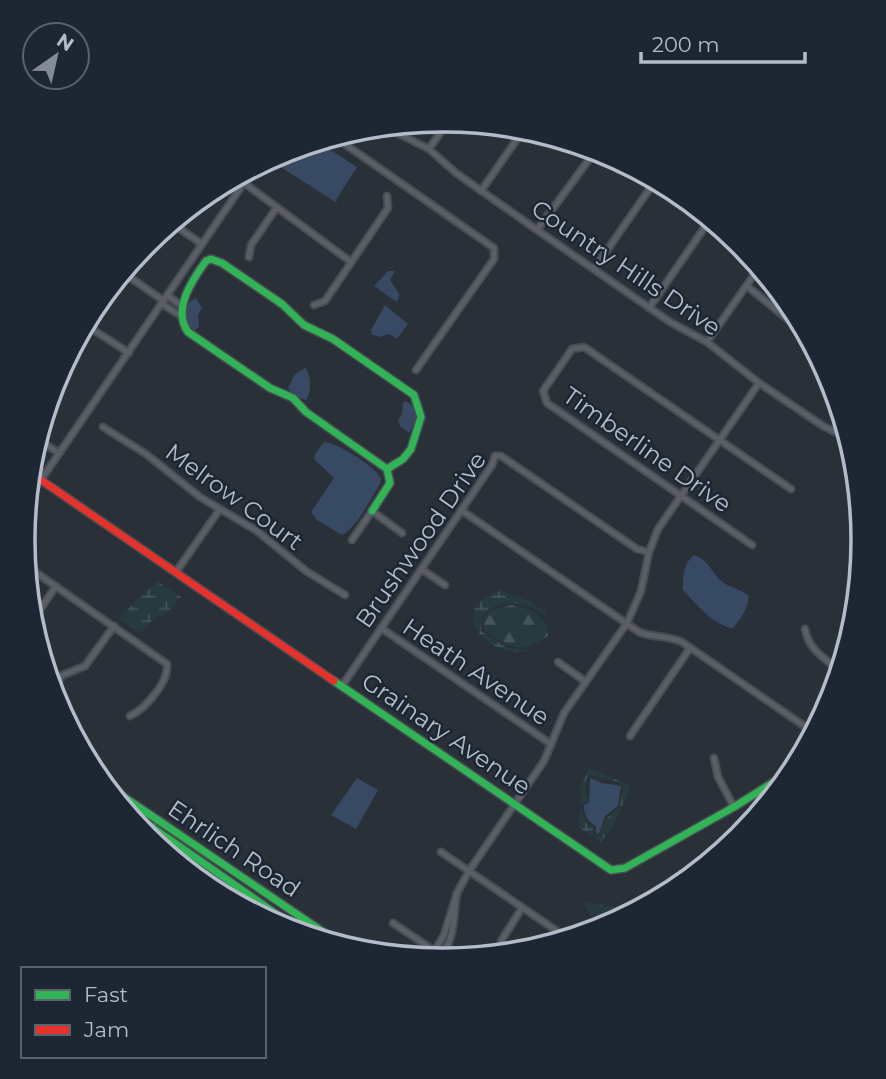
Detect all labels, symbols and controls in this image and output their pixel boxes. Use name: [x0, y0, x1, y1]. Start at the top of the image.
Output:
north arrow: [21, 21, 91, 91]
scale bar: [641, 21, 806, 65]
text: N: [52, 28, 78, 56]
text: 200 m: [652, 32, 719, 57]
street label: Country Hills Drive: [526, 193, 726, 342]
street label: Timberline Drive: [558, 381, 737, 518]
street label: Melrow Court: [160, 437, 309, 556]
street label: Brushwood Drive: [349, 446, 492, 633]
street label: Heath Avenue: [397, 612, 555, 731]
street label: Grainary Avenue: [356, 666, 536, 801]
street label: Ehrlich Road: [163, 794, 306, 903]
legend: [21, 967, 266, 1058]
text: Fast: [84, 982, 128, 1007]
text: Jam: [83, 1017, 129, 1042]

